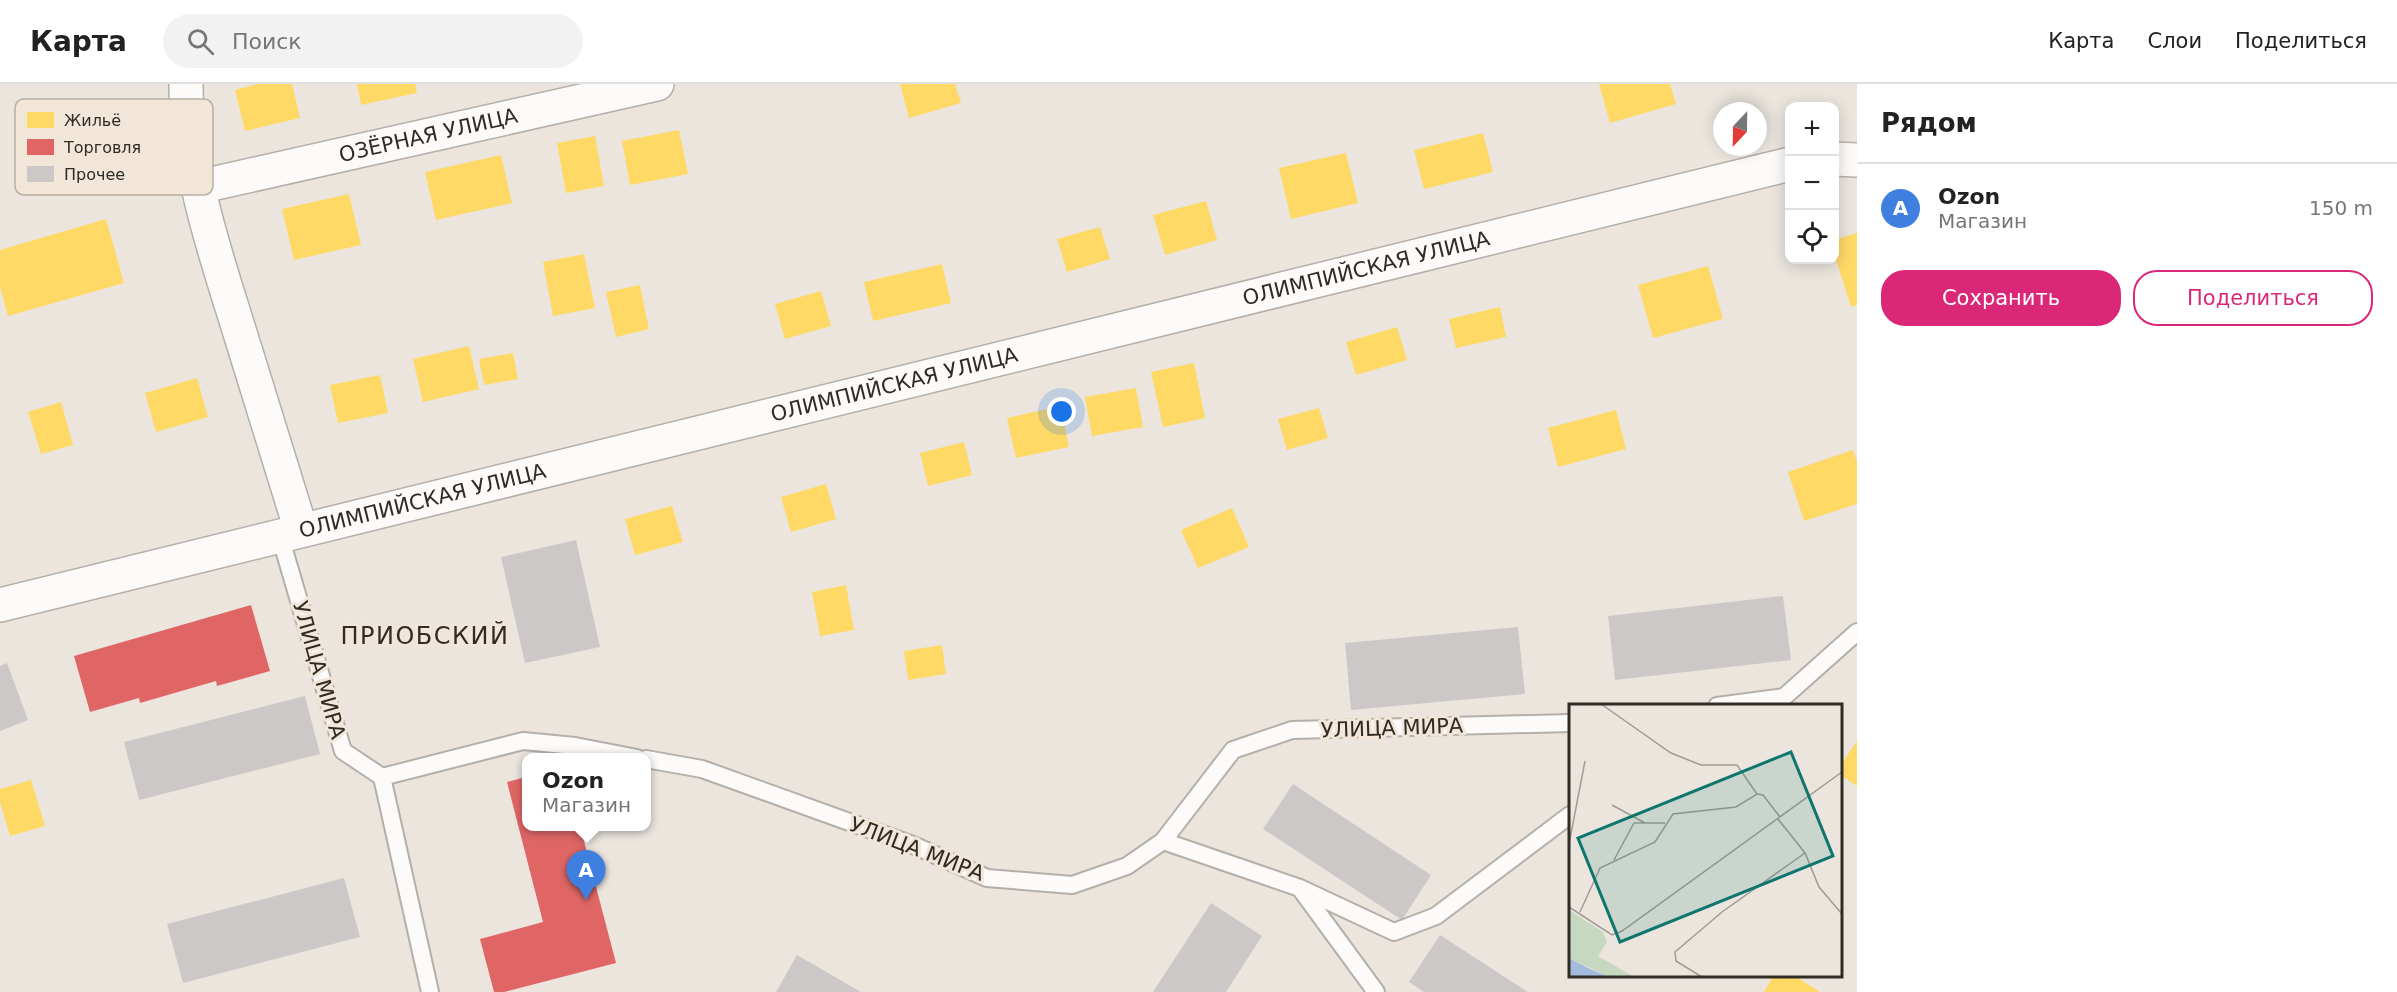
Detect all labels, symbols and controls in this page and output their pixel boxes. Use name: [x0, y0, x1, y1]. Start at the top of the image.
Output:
search box: [163, 14, 583, 68]
text: Карта: [30, 25, 127, 58]
icon: search: [184, 25, 217, 58]
text: Поиск: [232, 29, 302, 54]
text: Карта: [2048, 29, 2114, 53]
text: Слои: [2147, 29, 2202, 53]
text: Поделиться: [2235, 29, 2367, 53]
legend: [15, 99, 213, 195]
north arrow: [1713, 102, 1767, 156]
map controls: [1785, 102, 1839, 264]
button: +: [1785, 102, 1839, 156]
street label: ОЗЁРНАЯ УЛИЦА: [337, 104, 521, 167]
text: Рядом: [1881, 108, 1977, 138]
text: Жильё: [64, 111, 121, 130]
text: Торговля: [63, 138, 141, 157]
button: −: [1785, 156, 1839, 210]
text: Прочее: [64, 165, 125, 184]
text: Ozon: [1938, 184, 2000, 209]
text: A: [1893, 196, 1908, 220]
text: 150 m: [2309, 196, 2373, 220]
text: Магазин: [1938, 209, 2027, 233]
button: locate: [1785, 210, 1839, 264]
street label: ОЛИМПИЙСКАЯ УЛИЦА: [1240, 226, 1493, 310]
button: Сохранить: [1881, 270, 2121, 326]
button: Поделиться: [2133, 270, 2373, 326]
street label: ОЛИМПИЙСКАЯ УЛИЦА: [768, 343, 1021, 427]
your location: [1047, 397, 1076, 426]
street label: ОЛИМПИЙСКАЯ УЛИЦА: [296, 459, 549, 543]
street label: УЛИЦА МИРА: [288, 598, 350, 742]
district label: ПРИОБСКИЙ: [340, 621, 510, 650]
inset map: [1569, 704, 1842, 977]
street label: УЛИЦА МИРА: [1320, 713, 1464, 742]
popup: [522, 753, 651, 831]
text: Ozon: [542, 768, 604, 793]
text: Магазин: [542, 793, 631, 817]
street label: УЛИЦА МИРА: [846, 812, 988, 886]
pin: A: [566, 850, 606, 900]

